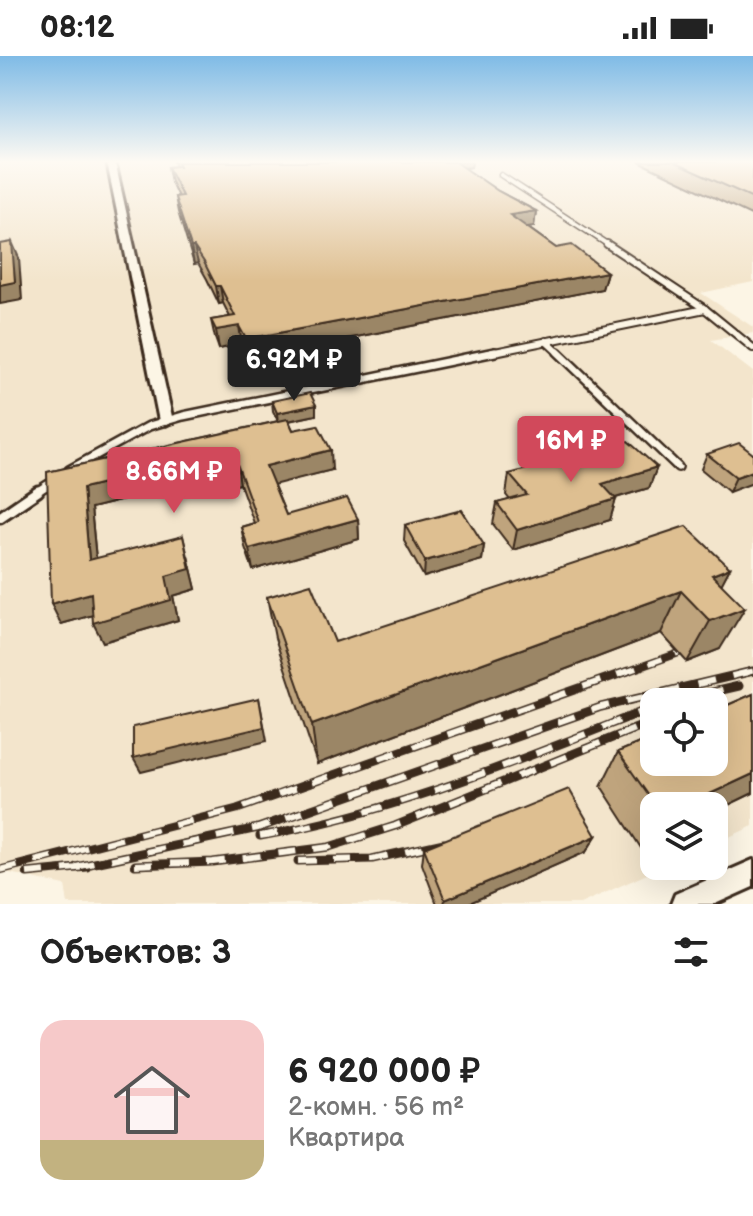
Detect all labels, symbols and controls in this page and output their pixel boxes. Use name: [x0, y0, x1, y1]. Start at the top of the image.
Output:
text: 08:12: [40, 10, 115, 46]
pin: 6.92M ₽: [220, 335, 368, 403]
text: 6.92M ₽: [246, 345, 342, 376]
pin: 16M ₽: [515, 416, 627, 484]
text: 16M ₽: [535, 426, 607, 457]
pin: 8.66M ₽: [100, 447, 248, 515]
text: 8.66M ₽: [125, 457, 223, 488]
map controls: [640, 688, 728, 880]
button: locate: [640, 688, 728, 776]
button: layers: [640, 792, 728, 880]
icon: filters: [669, 930, 713, 974]
text: Объектов: 3: [40, 932, 231, 973]
text: 6 920 000 ₽: [288, 1051, 480, 1092]
icon: home: [104, 1052, 200, 1148]
text: 2-комн. · 56 m²: [288, 1092, 464, 1123]
text: Квартира: [288, 1123, 405, 1154]

